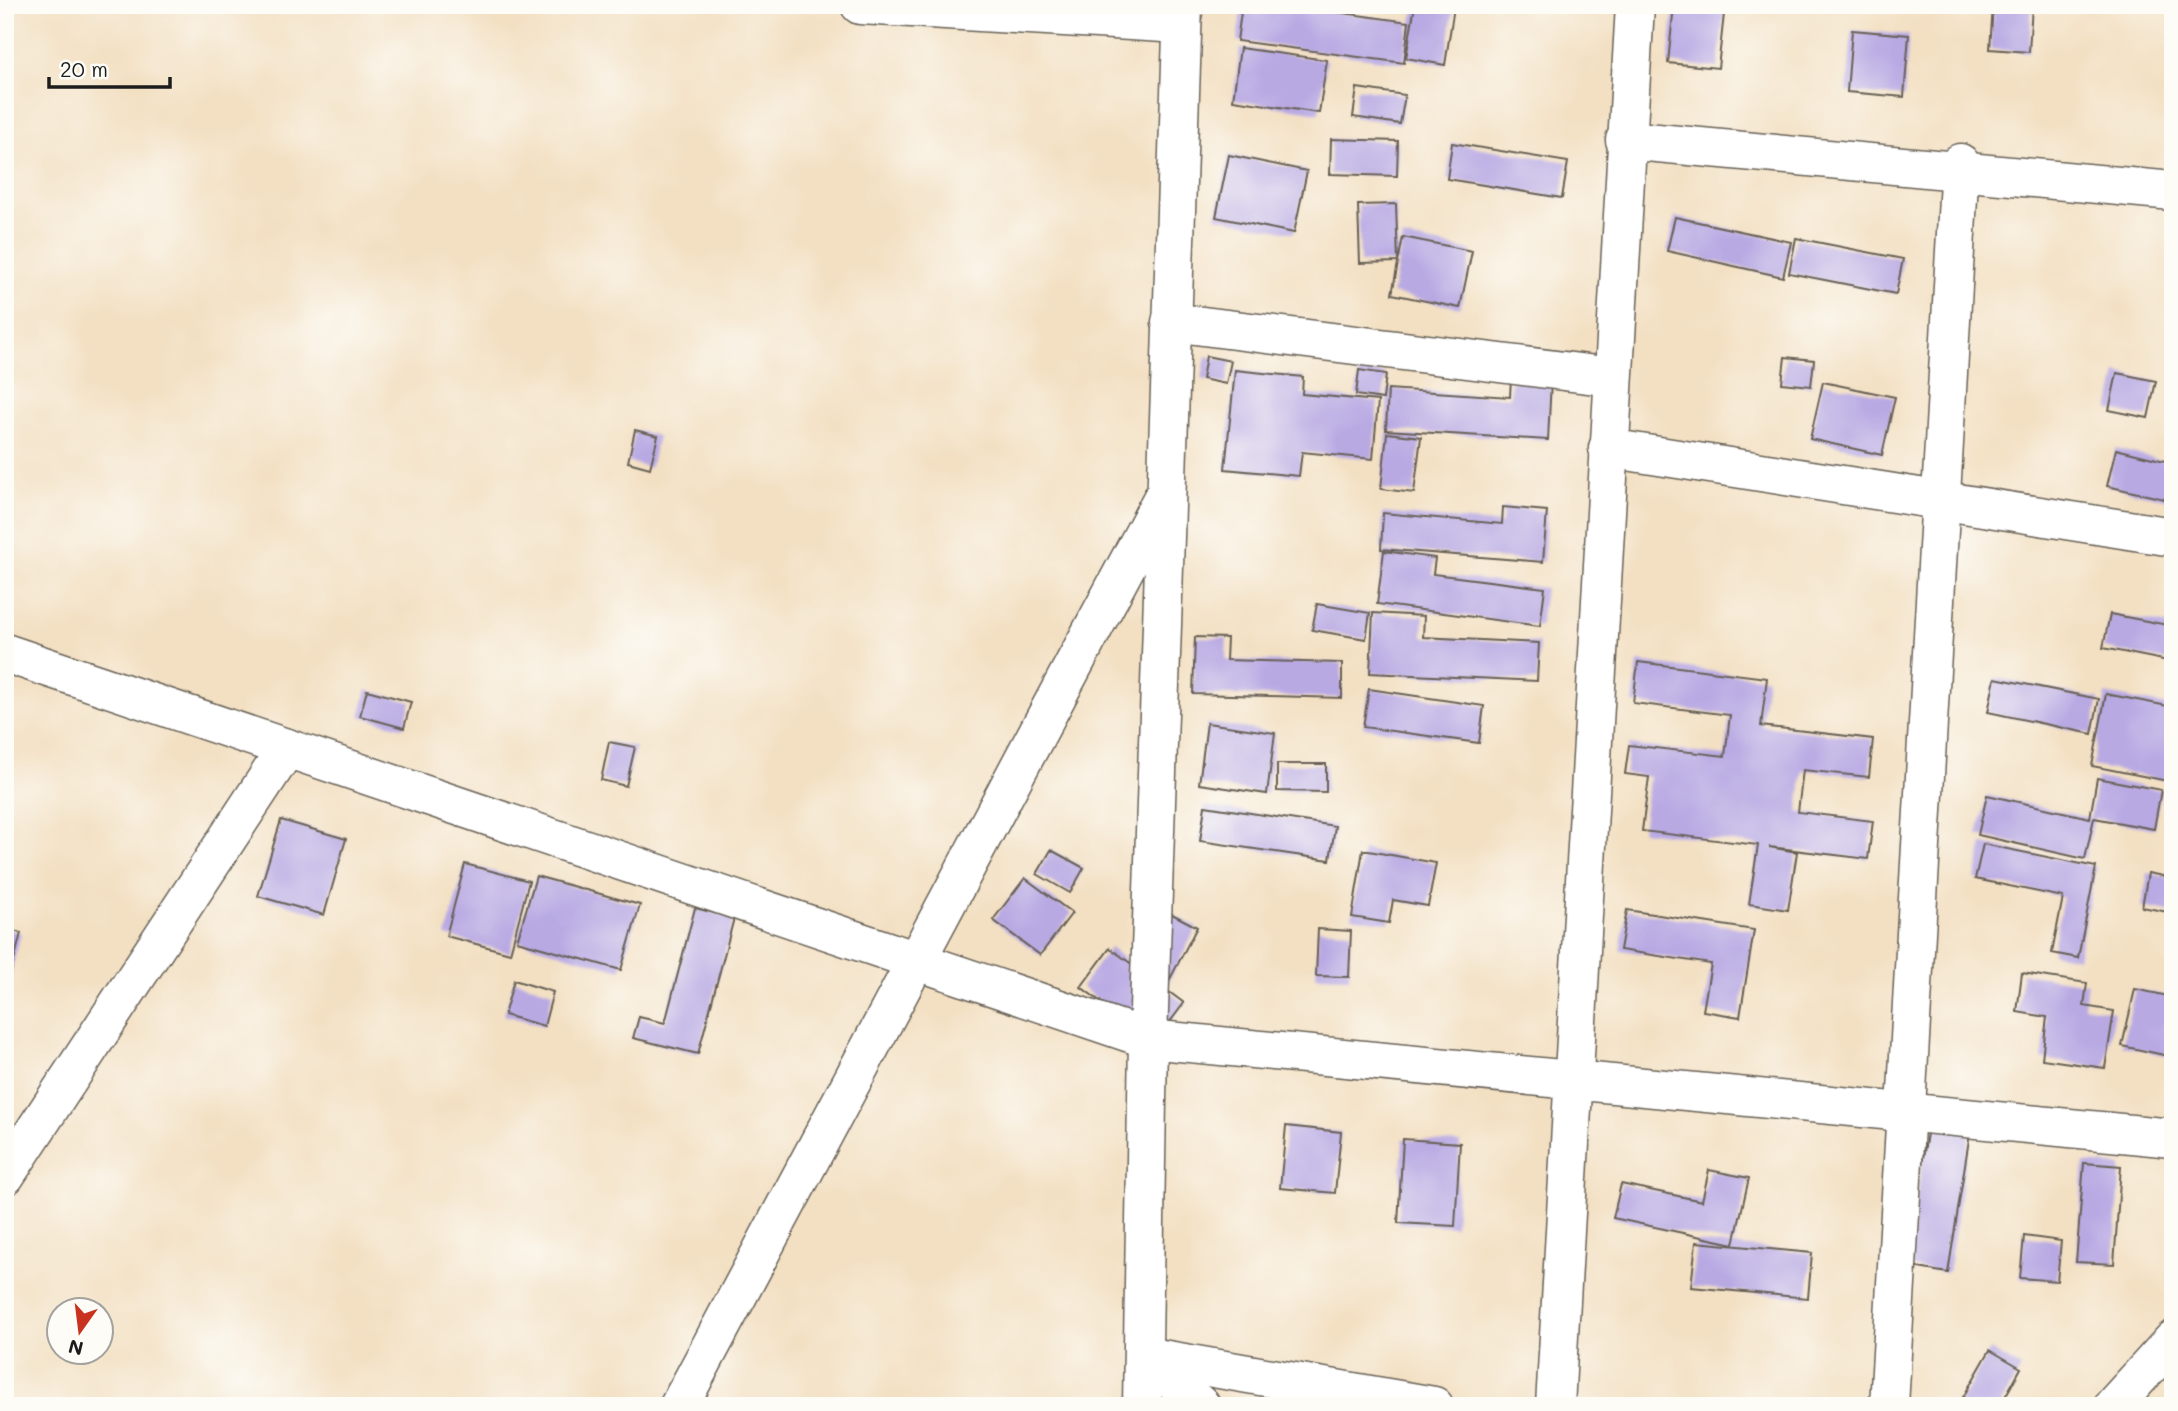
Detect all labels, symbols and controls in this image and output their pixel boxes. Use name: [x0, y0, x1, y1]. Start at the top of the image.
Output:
scale bar: [49, 46, 170, 90]
text: 20 m: [60, 55, 108, 82]
north arrow: [46, 1296, 116, 1366]
text: N: [66, 1334, 86, 1362]

